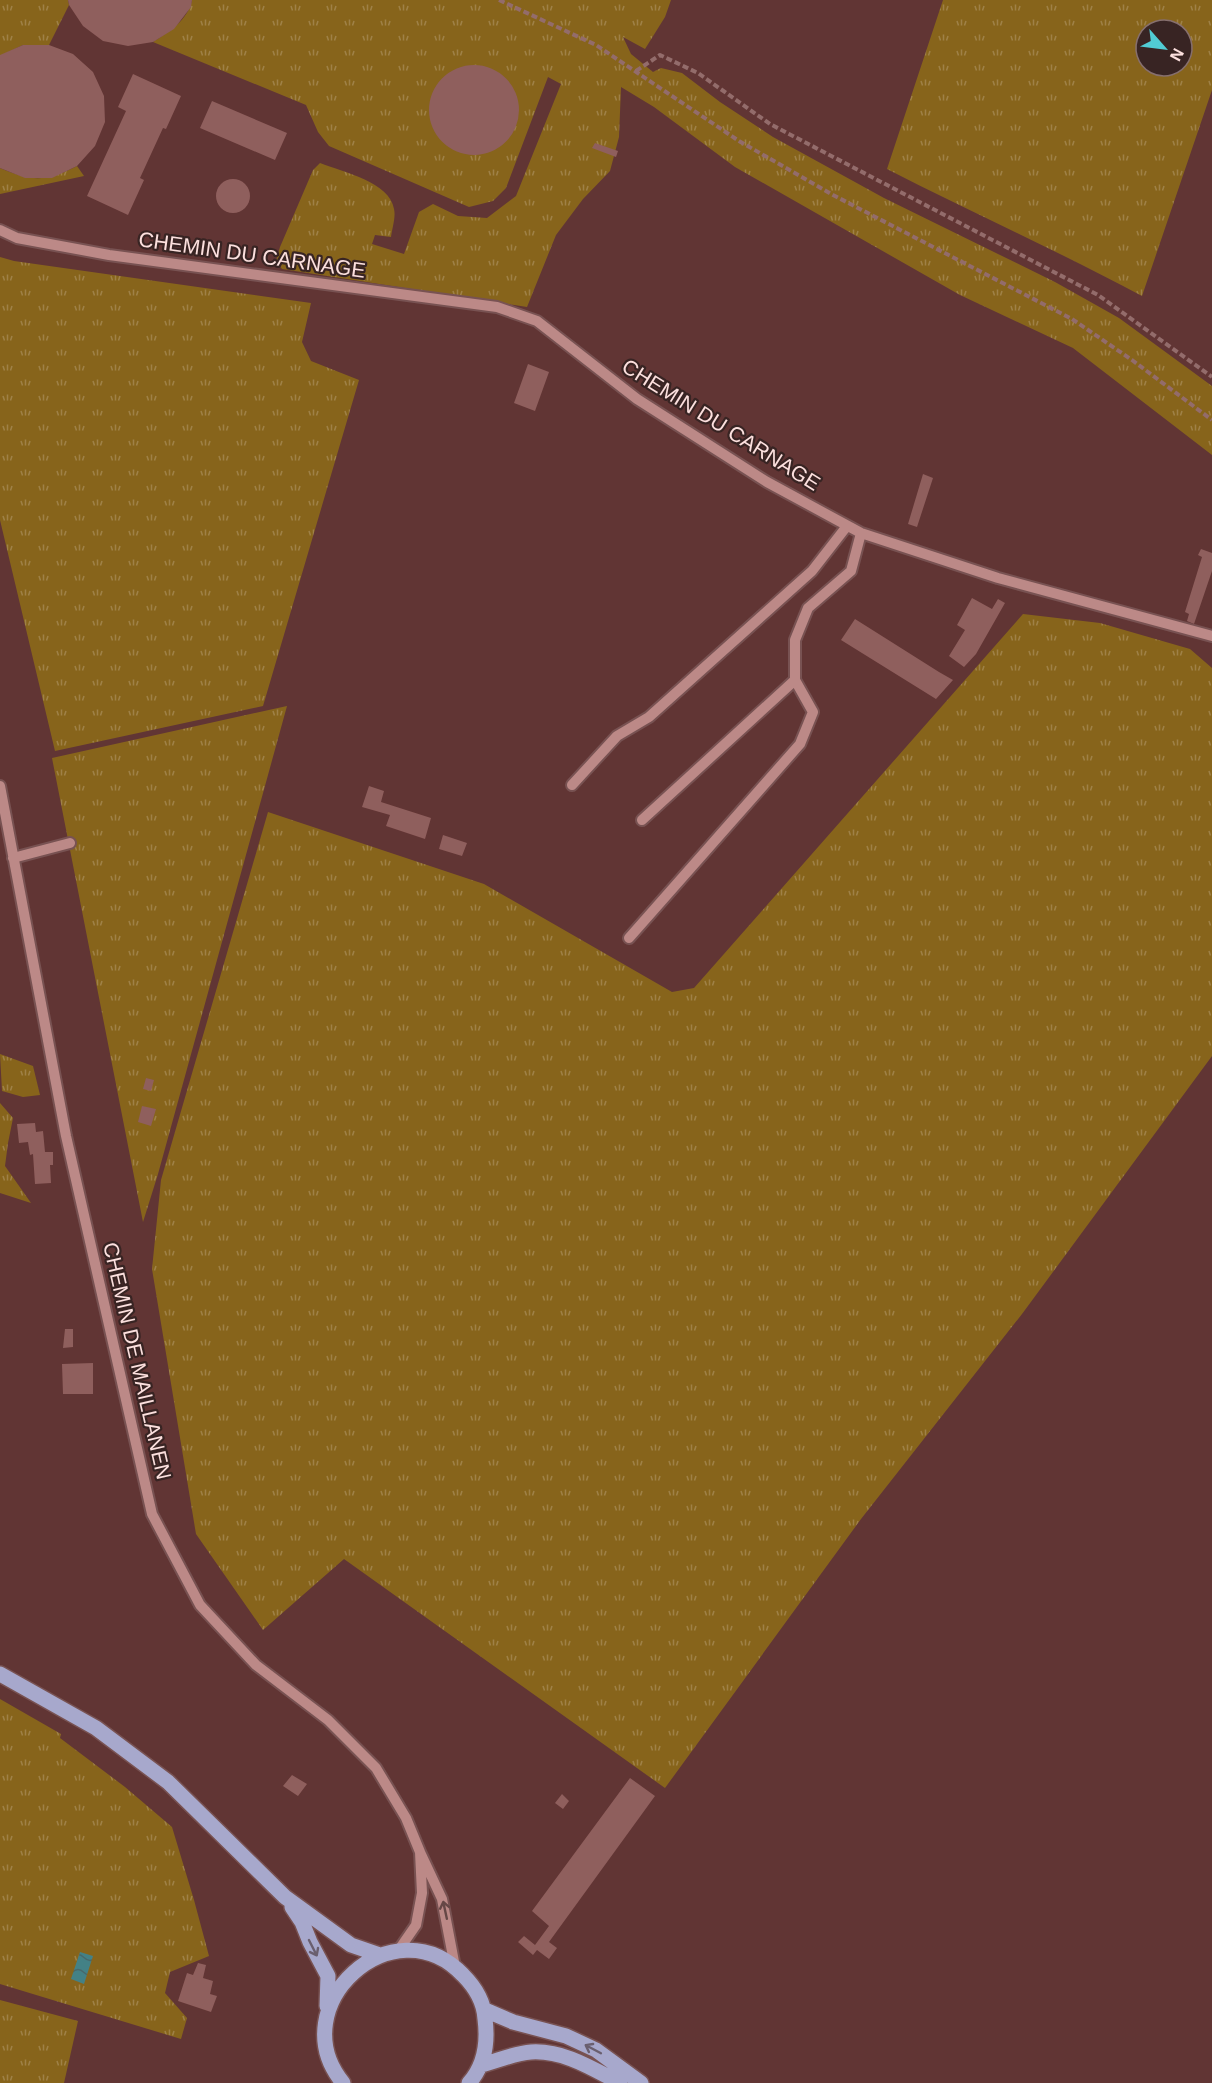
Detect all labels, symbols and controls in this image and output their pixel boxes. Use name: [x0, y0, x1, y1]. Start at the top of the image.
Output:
north arrow: [1134, 18, 1194, 78]
text: N: [1167, 46, 1187, 64]
street label: CHEMIN DU CARNAGE: [137, 227, 367, 282]
street label: CHEMIN DU CARNAGE: [618, 354, 824, 495]
street label: CHEMIN DE MAILLANEN: [99, 1240, 176, 1482]
one-way arrow: [438, 1900, 450, 1919]
one-way arrow: [308, 1939, 320, 1957]
one-way arrow: [585, 2043, 603, 2054]

